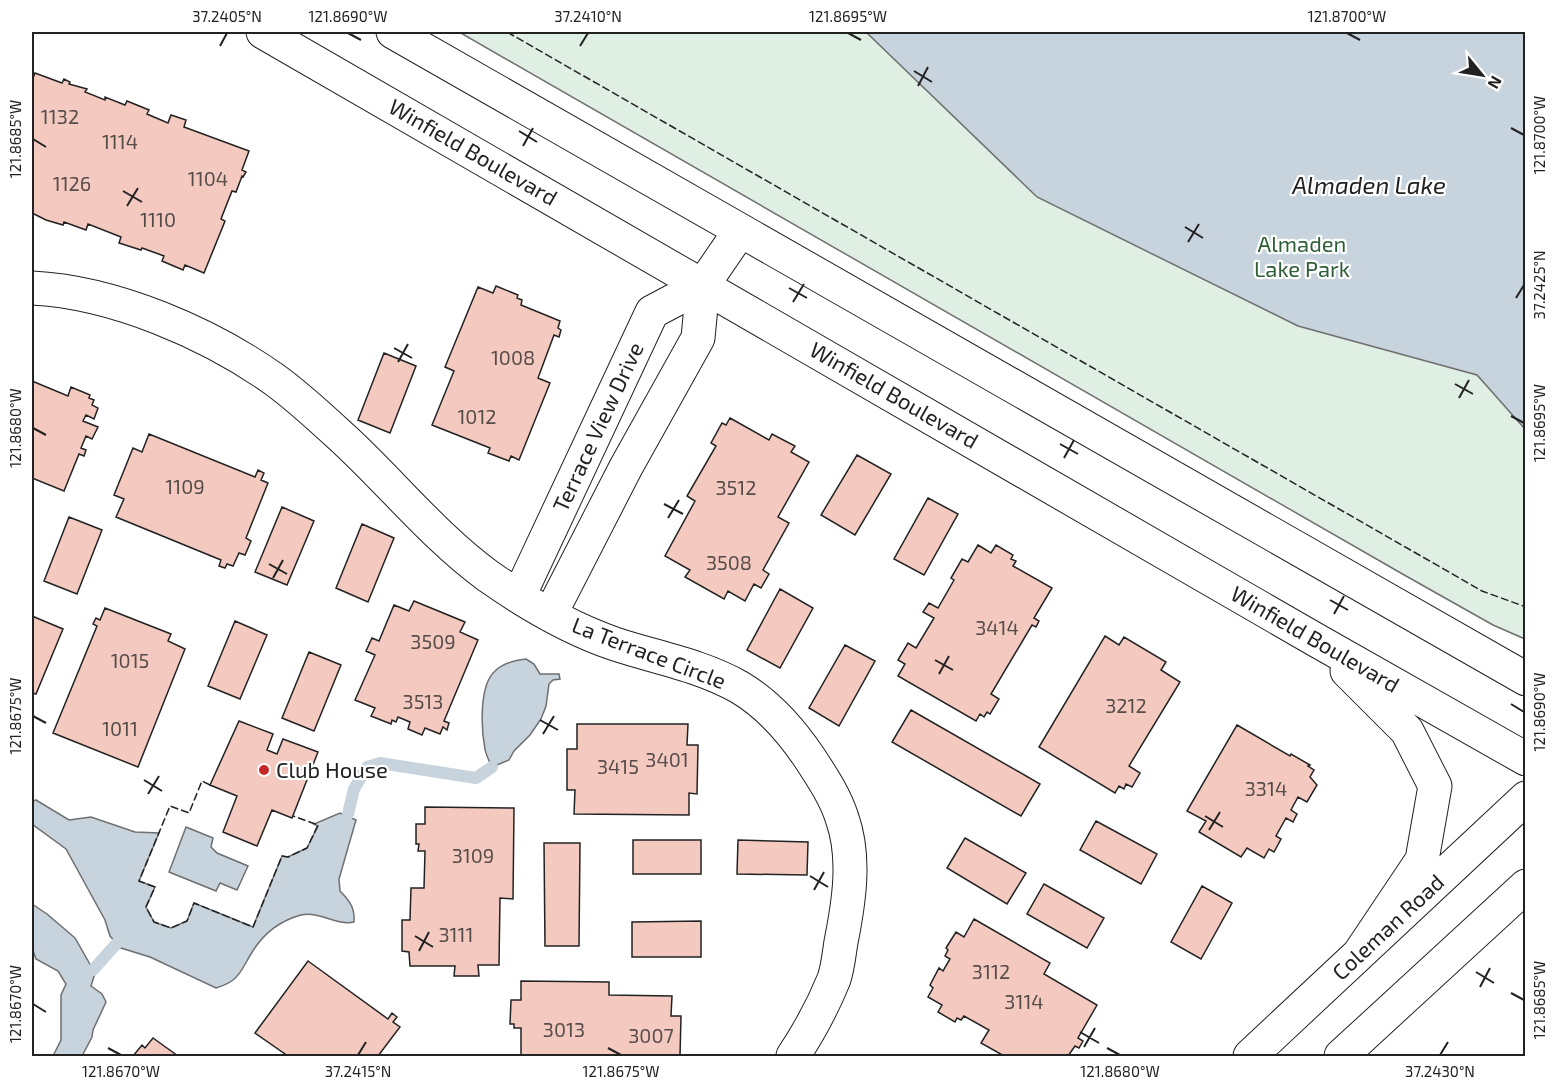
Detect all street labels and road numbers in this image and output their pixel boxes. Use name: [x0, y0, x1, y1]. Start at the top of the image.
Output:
street label: Winfield Boulevard: [385, 92, 562, 210]
street label: Winfield Boulevard: [806, 335, 983, 453]
street label: Terrace View Drive: [546, 338, 648, 516]
street label: Winfield Boulevard: [1227, 579, 1404, 697]
street label: La Terrace Circle: [569, 611, 730, 693]
street label: Coleman Road: [1326, 868, 1449, 985]

